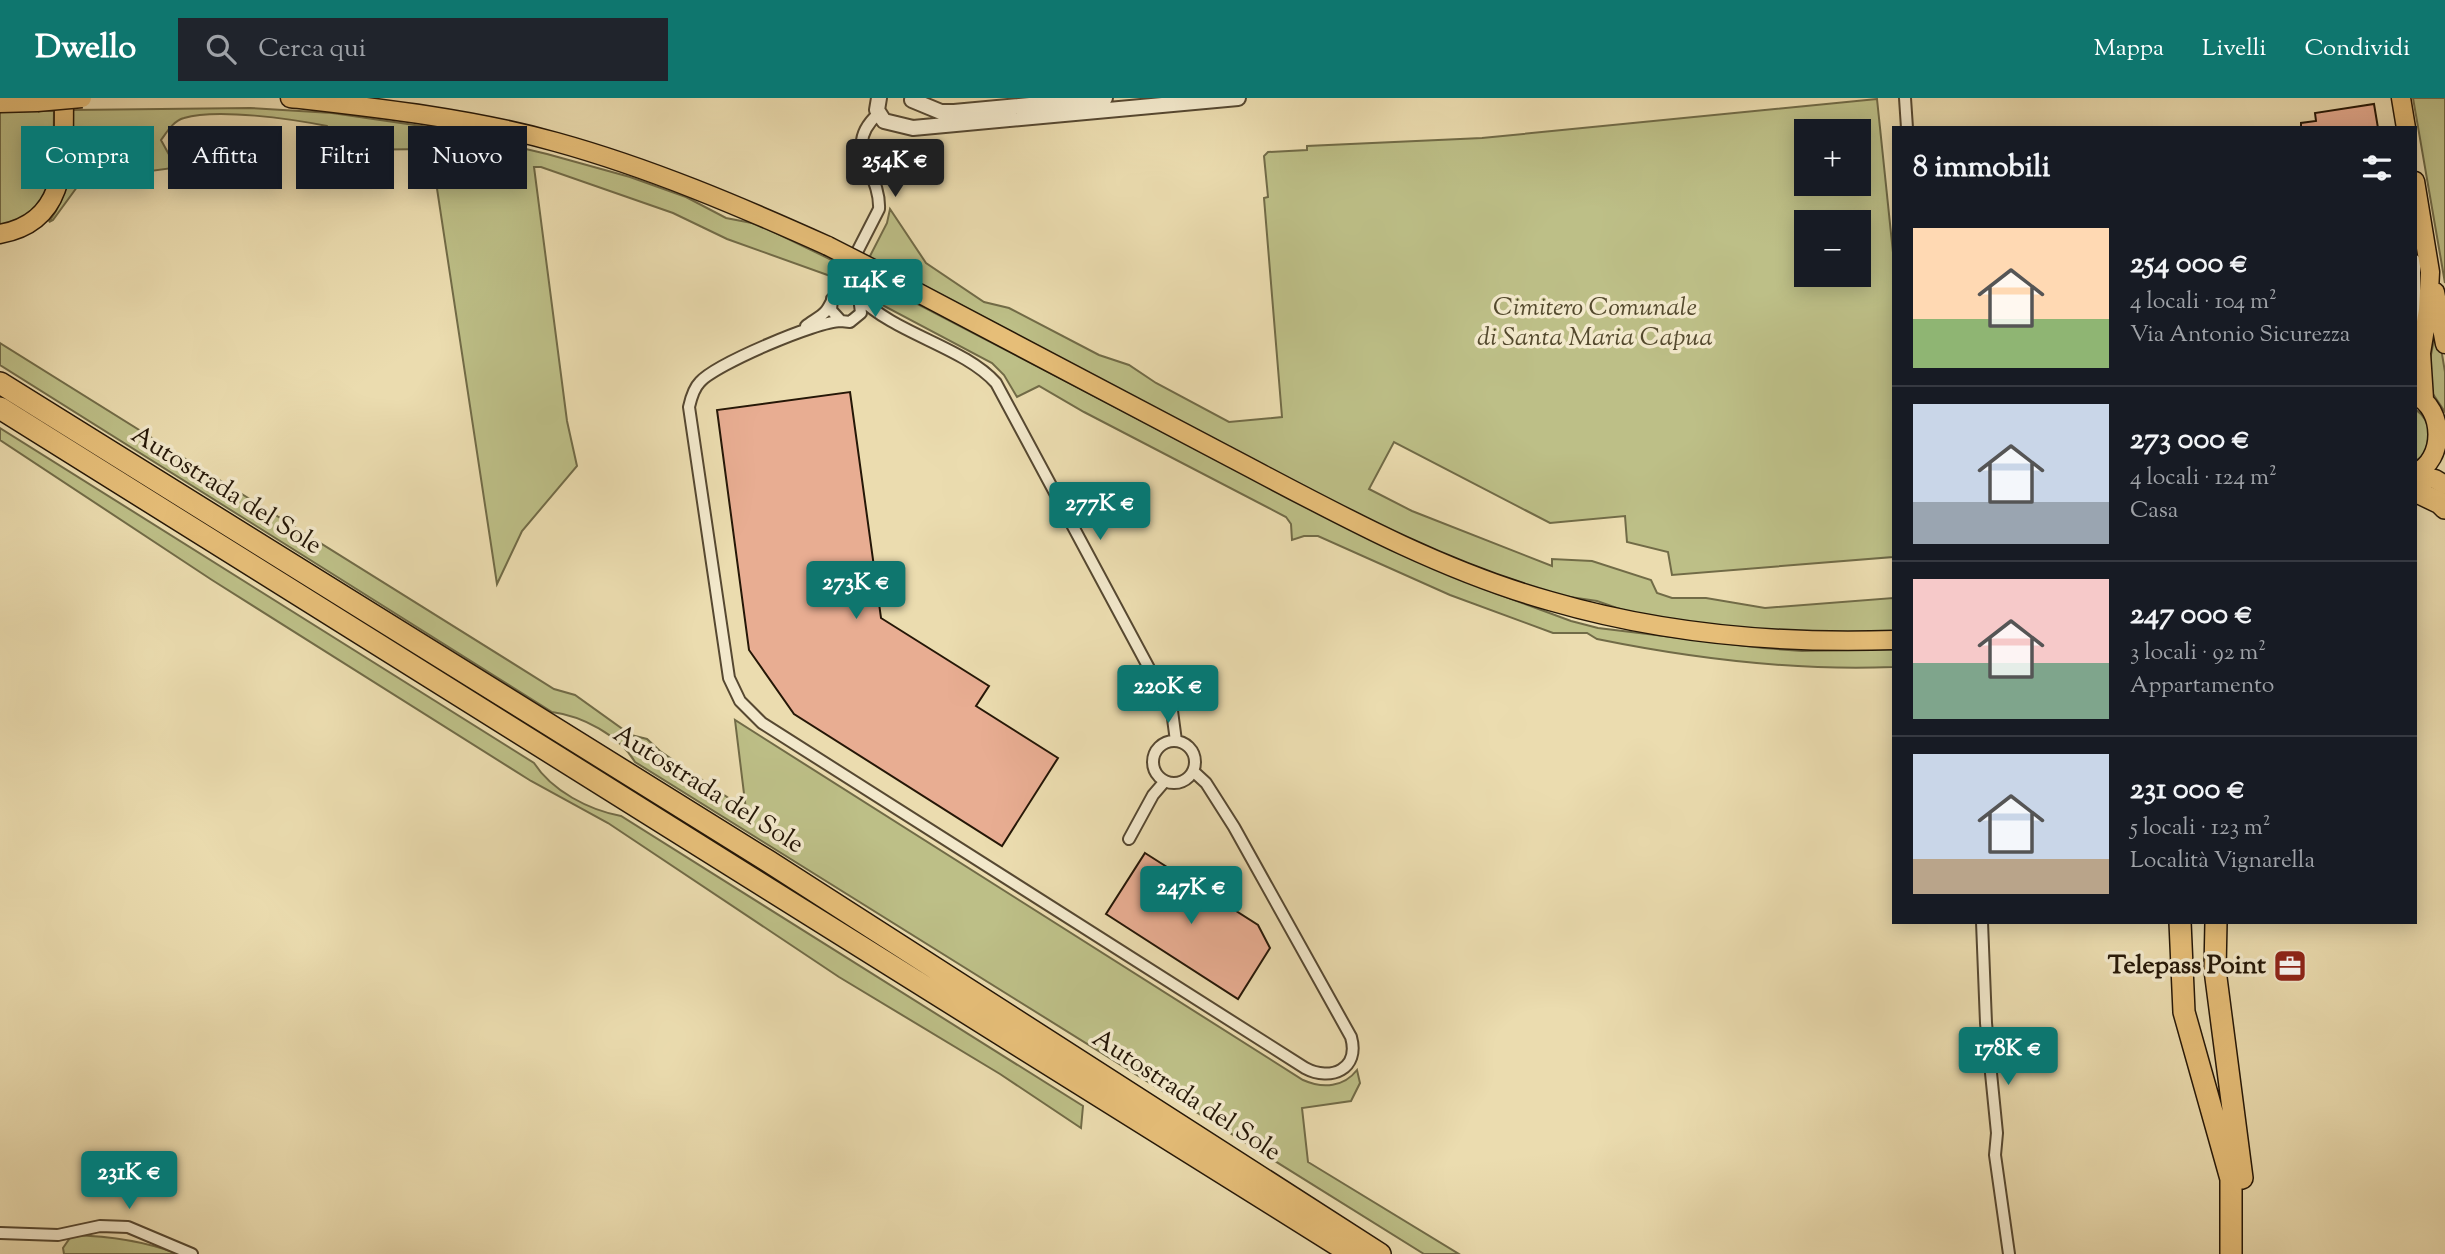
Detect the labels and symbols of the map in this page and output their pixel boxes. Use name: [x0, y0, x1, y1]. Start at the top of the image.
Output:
pin: 254K €: [838, 140, 952, 199]
pin: 114K €: [818, 260, 932, 319]
park label: Cimitero Comunale di Santa Maria Capua: [1477, 290, 1713, 357]
street label: Autostrada del Sole: [123, 417, 329, 565]
pin: 277K €: [1043, 482, 1157, 542]
pin: 273K €: [799, 561, 913, 621]
pin: 220K €: [1111, 666, 1225, 725]
street label: Autostrada del Sole: [605, 716, 811, 864]
pin: 247K €: [1134, 866, 1248, 926]
office icon: Telepass Point: [2271, 947, 2309, 985]
place label: Telepass Point: [2108, 948, 2266, 985]
street label: Autostrada del Sole: [1084, 1021, 1288, 1171]
pin: 178K €: [1951, 1028, 2065, 1087]
pin: 231K €: [72, 1152, 186, 1211]

